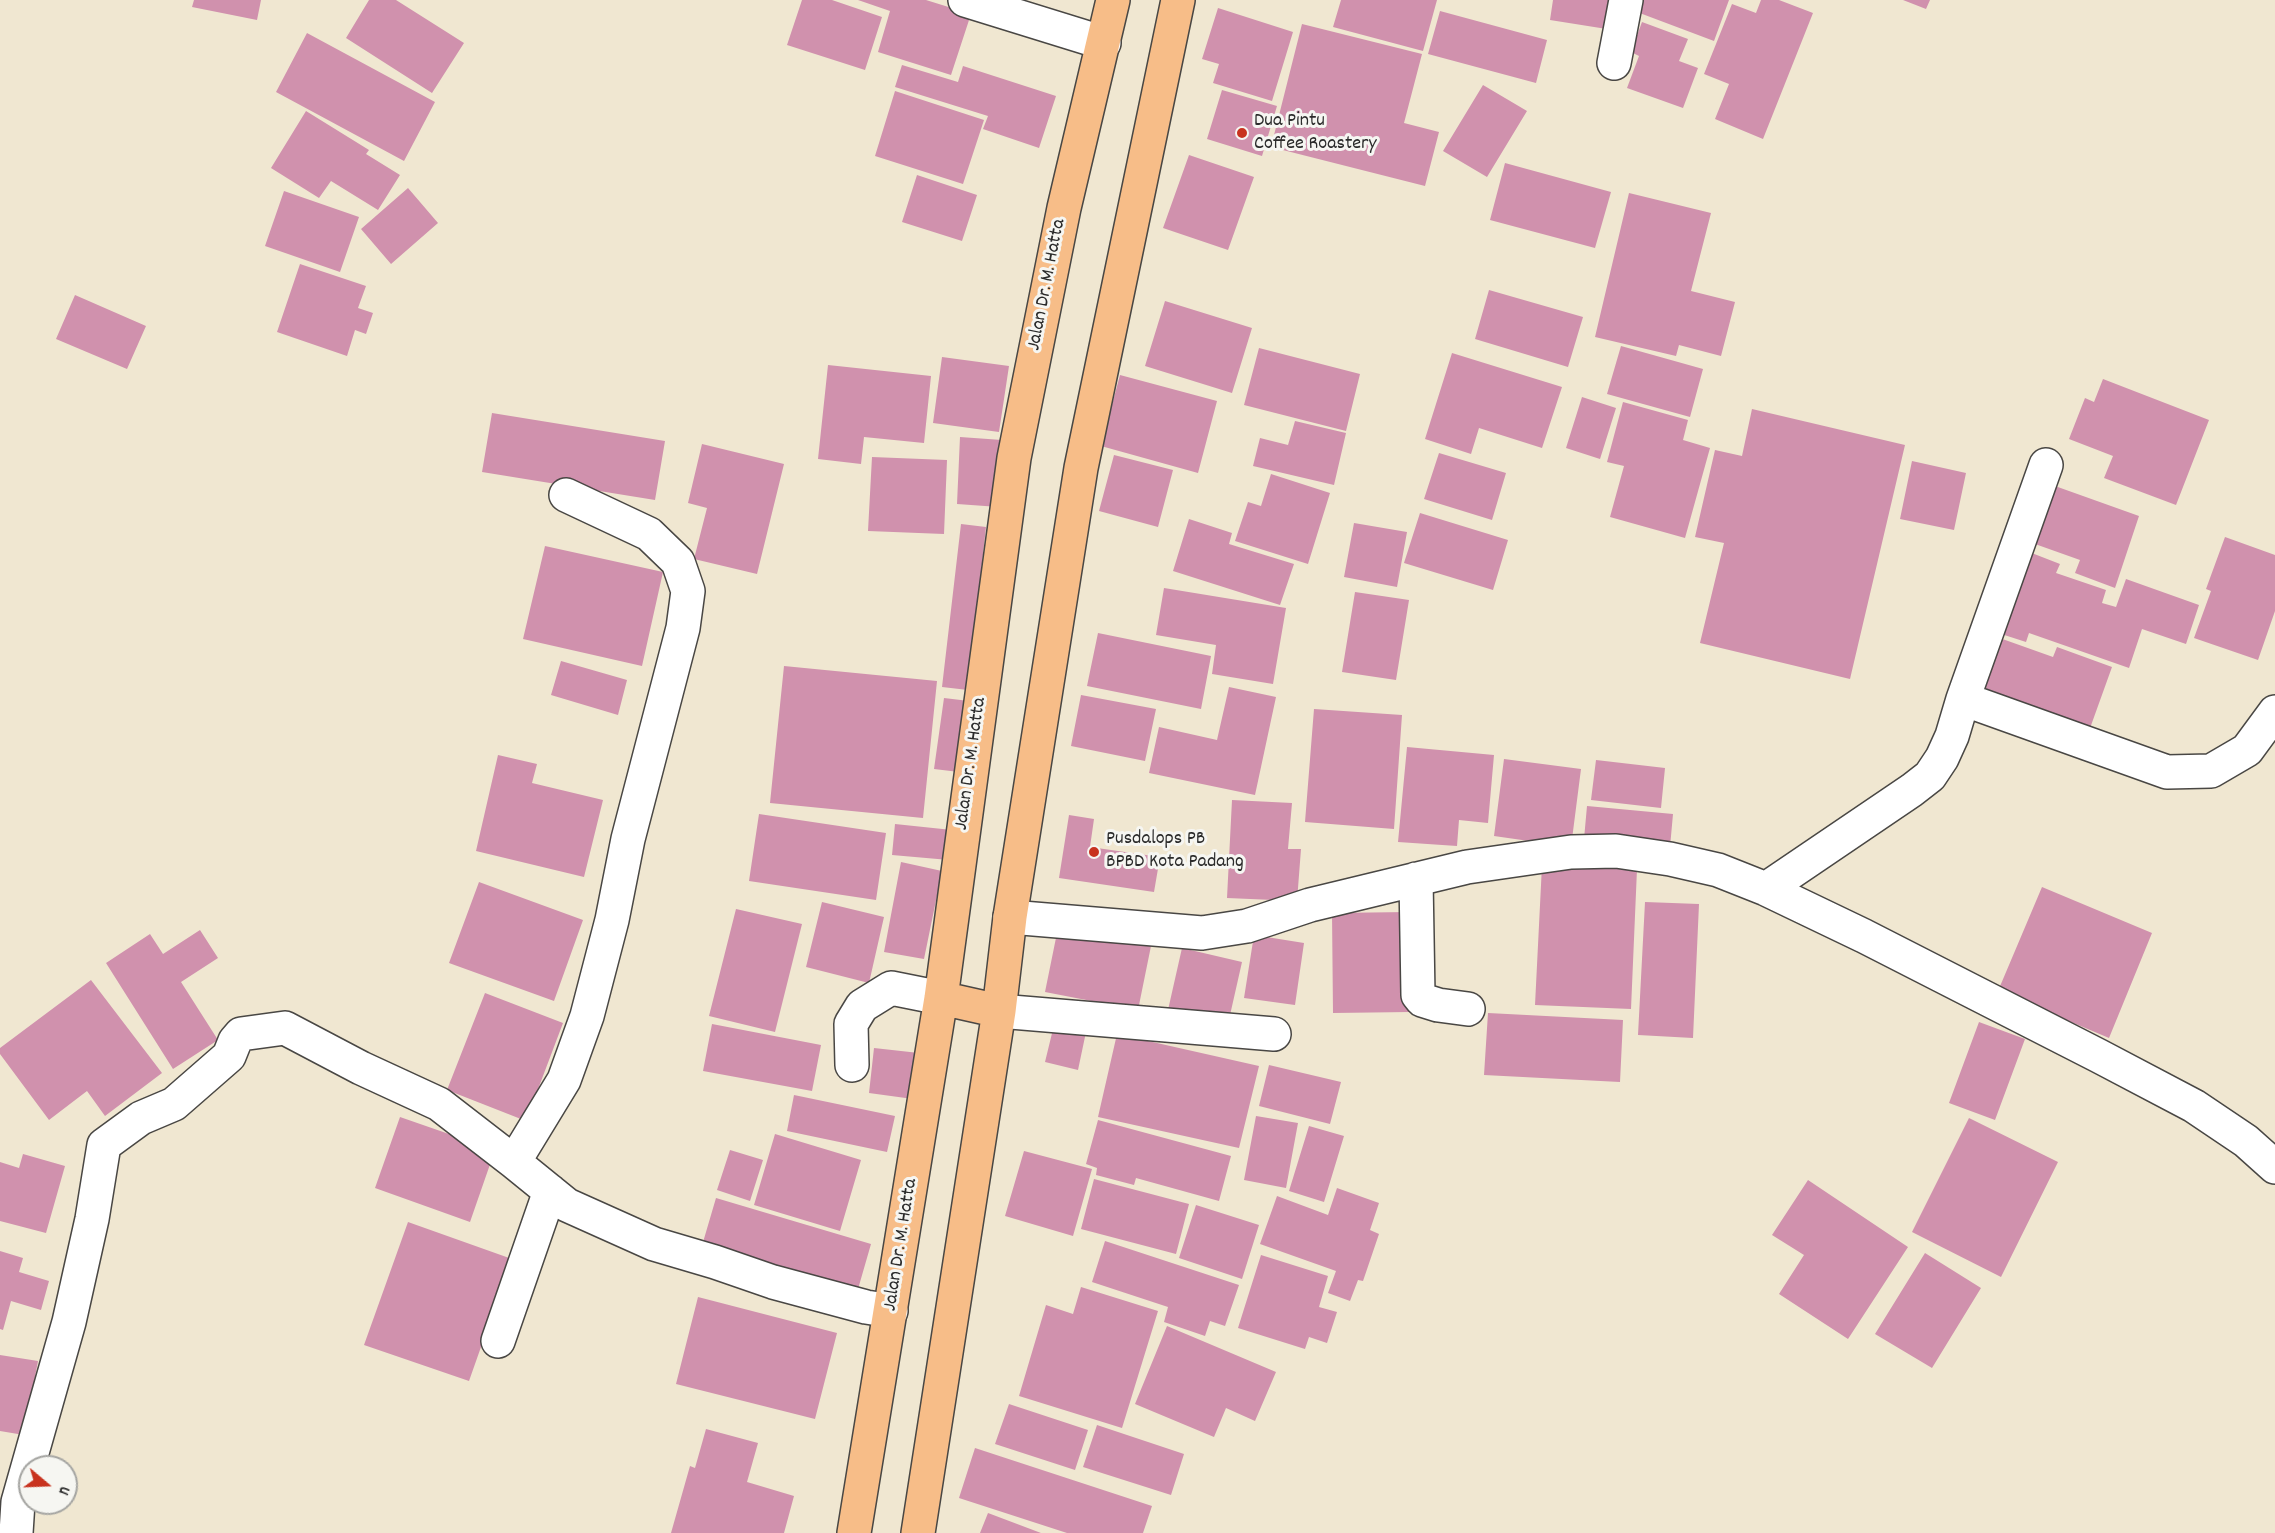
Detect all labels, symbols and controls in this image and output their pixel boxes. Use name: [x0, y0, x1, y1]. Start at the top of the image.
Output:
place label: Dua Pintu Coffee Roastery: [1254, 110, 1377, 157]
marker: Dua Pintu Coffee Roastery: [1235, 126, 1249, 140]
street label: Jalan Dr. M. Hatta: [1023, 217, 1073, 353]
street label: Jalan Dr. M. Hatta: [951, 696, 993, 832]
place label: Pusdalops PB BPBD Kota Padang: [1106, 828, 1244, 875]
marker: Pusdalops PB BPBD Kota Padang: [1087, 845, 1101, 859]
street label: Jalan Dr. M. Hatta: [880, 1177, 924, 1313]
north arrow: [18, 1455, 78, 1515]
text: U: [51, 1483, 76, 1498]

